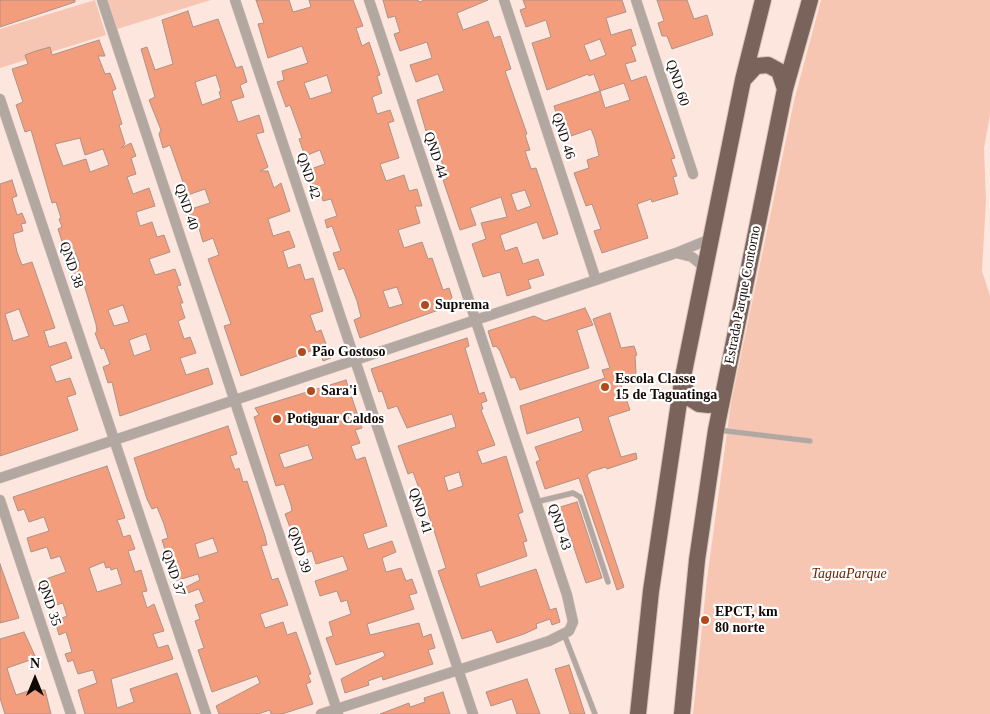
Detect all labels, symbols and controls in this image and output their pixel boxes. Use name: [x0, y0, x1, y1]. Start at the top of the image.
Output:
street label: QND 60: [662, 58, 692, 108]
street label: QND 46: [548, 111, 578, 161]
street label: QND 44: [420, 130, 450, 180]
street label: QND 42: [292, 151, 324, 201]
street label: QND 40: [170, 182, 202, 232]
street label: Estrada Parque Contorno: [721, 224, 765, 366]
street label: QND 38: [55, 240, 87, 290]
place label: Suprema: [435, 297, 489, 313]
marker: Suprema: [419, 299, 431, 311]
place label: Pão Gostoso: [312, 344, 386, 360]
marker: Pão Gostoso: [296, 346, 308, 358]
place label: Escola Classe 15 de Taguatinga: [615, 371, 717, 404]
marker: Escola Classe 15 de Taguatinga: [599, 381, 611, 393]
place label: Sara'i: [321, 383, 357, 399]
marker: Sara'i: [305, 385, 317, 397]
place label: Potiguar Caldos: [287, 411, 384, 427]
marker: Potiguar Caldos: [271, 413, 283, 425]
street label: QND 41: [405, 486, 435, 536]
street label: QND 43: [544, 502, 574, 552]
street label: QND 39: [284, 525, 314, 575]
street label: QND 37: [157, 548, 189, 598]
park label: TaguaParque: [811, 566, 887, 582]
street label: QND 35: [34, 578, 64, 628]
place label: EPCT, km 80 norte: [715, 604, 778, 636]
marker: EPCT, km 80 norte: [699, 614, 711, 626]
north arrow: [10, 654, 60, 704]
text: N: [30, 656, 40, 671]

